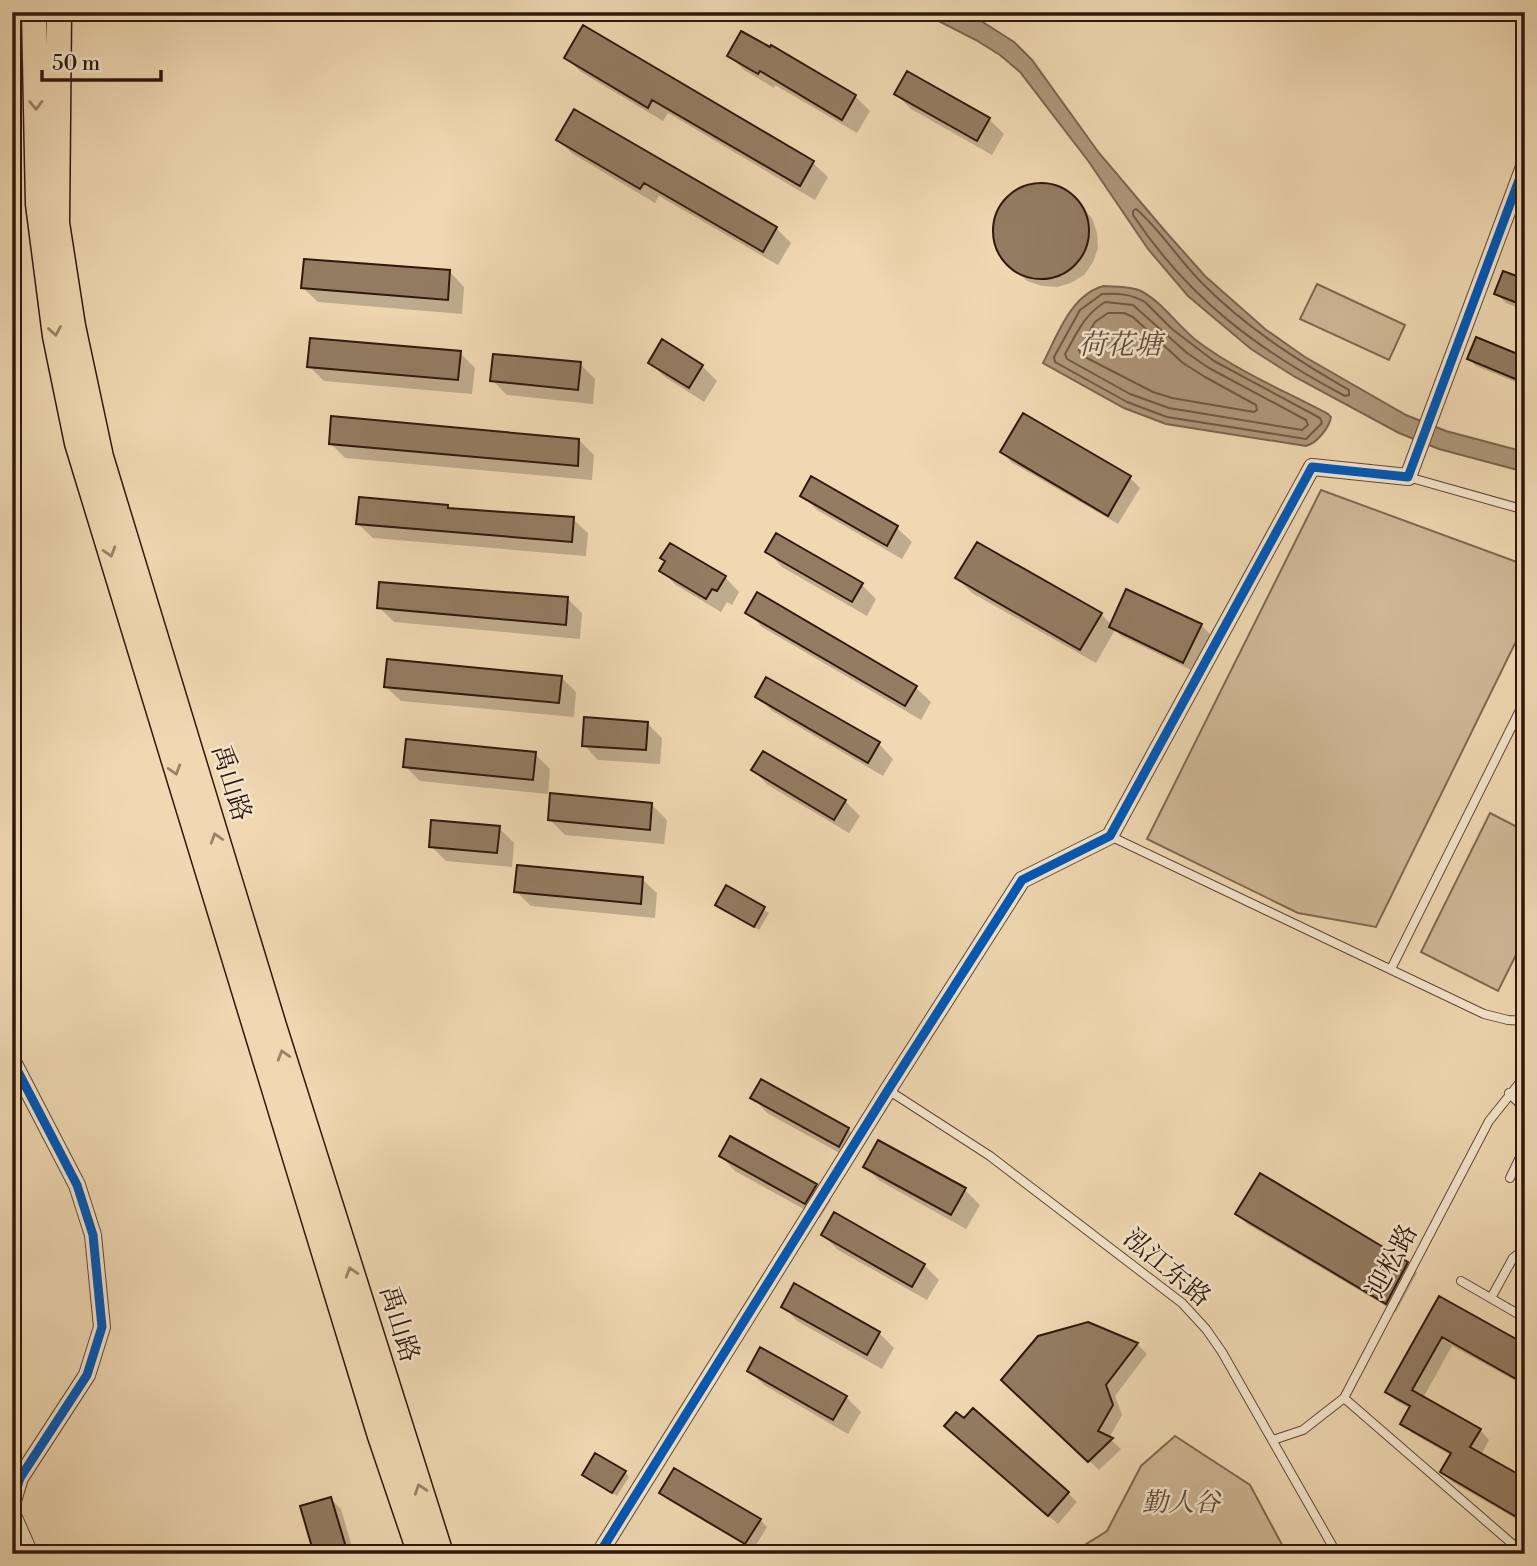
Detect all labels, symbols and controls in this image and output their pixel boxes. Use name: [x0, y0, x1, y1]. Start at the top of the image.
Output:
scale bar: [42, 38, 161, 82]
text: 50 m: [52, 51, 100, 77]
one-way arrow: [29, 100, 44, 111]
one-way arrow: [47, 326, 62, 337]
water label: 荷花塘: [1078, 328, 1166, 363]
one-way arrow: [101, 546, 116, 558]
street label: 禹山路: [204, 741, 258, 825]
one-way arrow: [167, 763, 182, 775]
one-way arrow: [210, 832, 225, 844]
one-way arrow: [277, 1049, 291, 1062]
street label: 迎松路: [1360, 1219, 1424, 1303]
street label: 泓江东路: [1117, 1222, 1217, 1314]
one-way arrow: [345, 1266, 360, 1278]
street label: 禹山路: [372, 1282, 426, 1366]
one-way arrow: [414, 1483, 428, 1496]
park label: 勤人谷: [1142, 1487, 1222, 1519]

